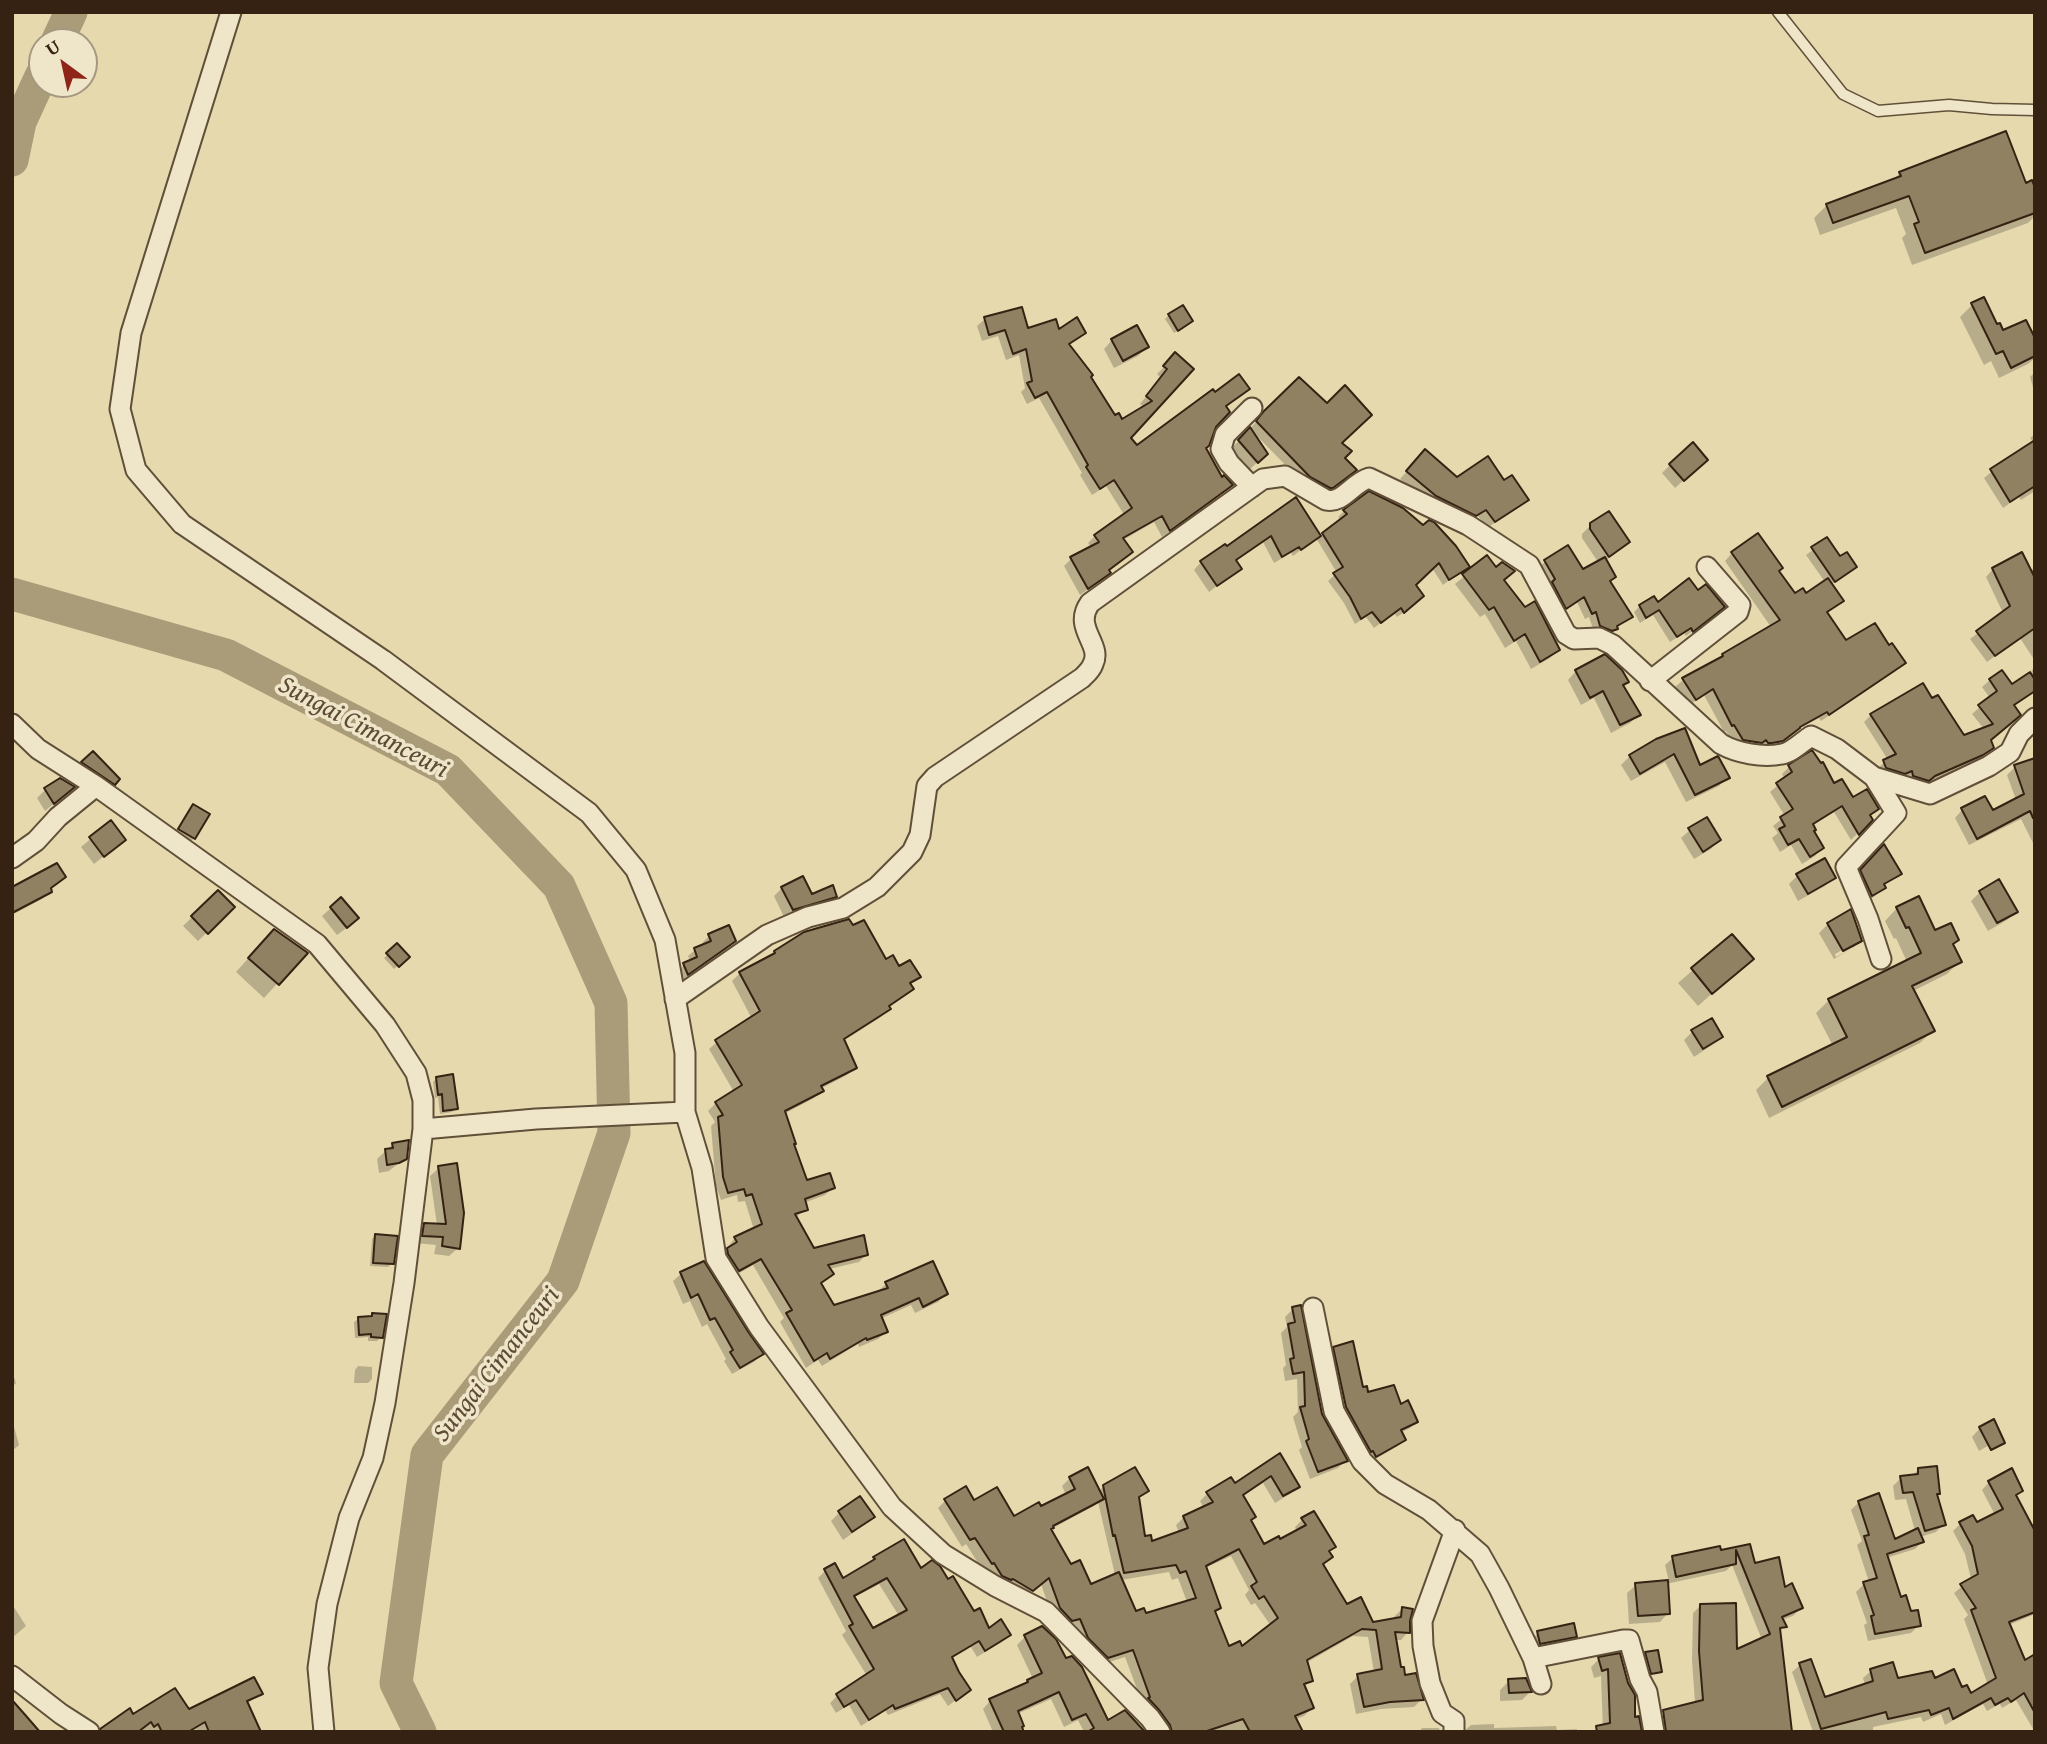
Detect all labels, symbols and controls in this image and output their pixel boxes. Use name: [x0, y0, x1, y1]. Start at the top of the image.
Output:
north arrow: [28, 28, 98, 98]
text: U: [40, 32, 66, 62]
water label: Sungai Cimanceuri: [273, 670, 453, 786]
water label: Sungai Cimanceuri: [427, 1281, 567, 1449]

